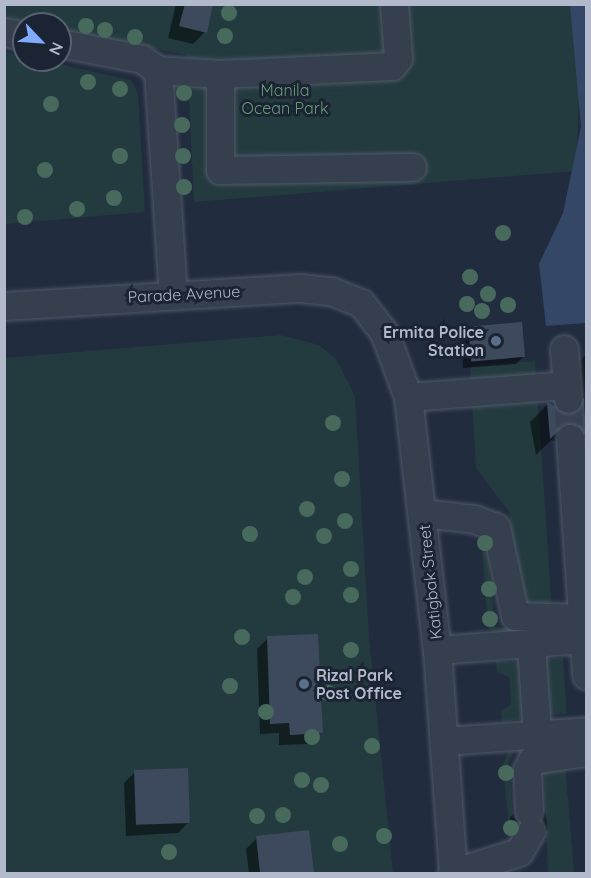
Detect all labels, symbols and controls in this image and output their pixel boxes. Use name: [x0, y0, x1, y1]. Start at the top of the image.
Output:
north arrow: [12, 12, 72, 72]
text: N: [45, 39, 68, 58]
park label: Manila Ocean Park: [242, 80, 328, 118]
street label: Parade Avenue: [127, 281, 241, 307]
place label: Ermita Police Station: [383, 322, 484, 360]
marker: Ermita Police Station: [489, 334, 503, 348]
street label: Katigbak Street: [414, 524, 446, 640]
place label: Rizal Park Post Office: [316, 665, 402, 703]
marker: Rizal Park Post Office: [297, 677, 311, 691]

